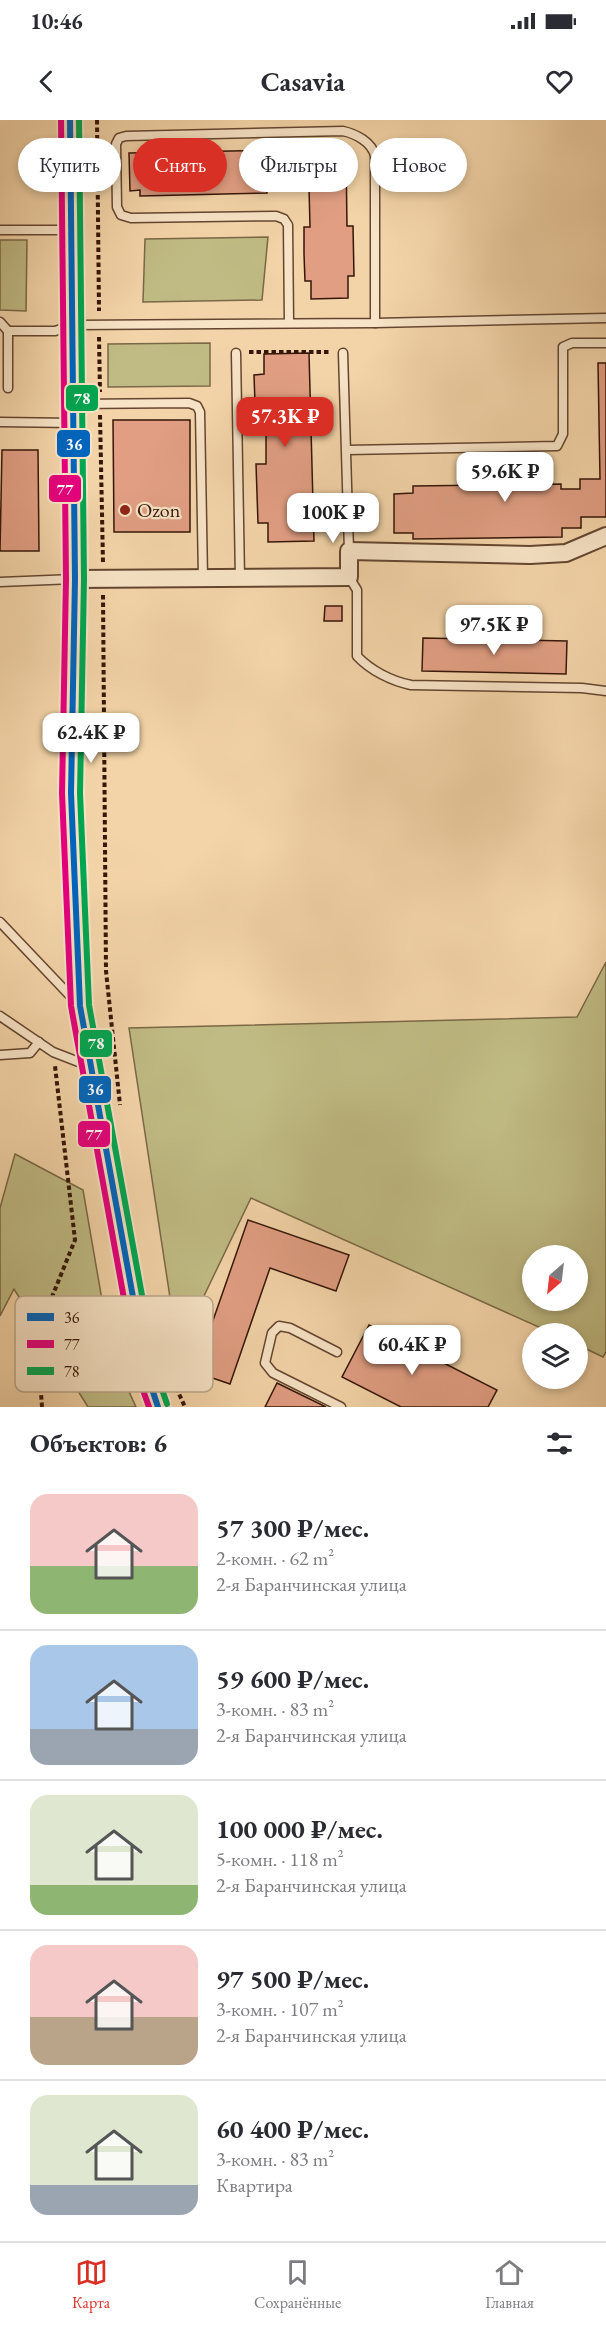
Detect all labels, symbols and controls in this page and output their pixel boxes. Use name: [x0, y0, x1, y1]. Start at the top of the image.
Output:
text: 10:46: [30, 7, 83, 36]
text: Casavia: [261, 64, 345, 99]
icon: back: [30, 65, 63, 98]
icon: heart: [543, 65, 576, 98]
chip: Купить: [18, 138, 121, 192]
chip: Снять: [133, 138, 227, 192]
chip: Фильтры: [239, 138, 358, 192]
chip: Новое: [370, 138, 467, 192]
line badge: 78: [65, 384, 99, 412]
text: 78: [74, 388, 90, 409]
pin: 57.3K ₽: [230, 397, 340, 448]
text: 57.3K ₽: [251, 403, 319, 429]
line badge: 36: [56, 429, 91, 458]
text: 36: [66, 434, 83, 455]
pin: 59.6K ₽: [450, 452, 560, 503]
text: 59.6K ₽: [471, 458, 539, 484]
line badge: 77: [48, 474, 82, 503]
text: 77: [57, 479, 74, 500]
pin: 100K ₽: [284, 493, 382, 544]
place label: Ozon: [137, 497, 181, 523]
text: 100K ₽: [301, 499, 365, 525]
marker: Ozon: [118, 503, 132, 517]
pin: 97.5K ₽: [439, 605, 549, 656]
text: 97.5K ₽: [460, 611, 528, 637]
pin: 62.4K ₽: [36, 713, 146, 764]
text: 62.4K ₽: [57, 719, 125, 745]
line badge: 78: [79, 1029, 113, 1058]
text: 78: [88, 1033, 104, 1054]
line badge: 36: [78, 1075, 112, 1104]
text: 36: [87, 1079, 104, 1100]
line badge: 77: [77, 1120, 111, 1148]
text: 77: [86, 1124, 103, 1145]
north arrow: [522, 1245, 588, 1311]
map controls: [522, 1245, 588, 1389]
legend: [15, 1296, 213, 1392]
text: 36: [64, 1307, 80, 1328]
button: layers: [522, 1323, 588, 1389]
pin: 60.4K ₽: [357, 1325, 467, 1376]
text: 60.4K ₽: [378, 1331, 446, 1357]
text: 77: [64, 1334, 80, 1355]
text: 78: [64, 1361, 80, 1382]
text: Объектов: 6: [30, 1426, 167, 1460]
icon: filters: [543, 1427, 576, 1460]
text: 57 300 ₽/мес.: [216, 1511, 369, 1545]
icon: home: [78, 1518, 150, 1590]
text: 2-комн. · 62 m²: [216, 1545, 334, 1571]
text: 2-я Баранчинская улица: [216, 1571, 407, 1597]
text: 59 600 ₽/мес.: [216, 1662, 369, 1696]
icon: home: [78, 1669, 150, 1741]
text: 3-комн. · 83 m²: [216, 1696, 334, 1722]
text: 2-я Баранчинская улица: [216, 1722, 407, 1748]
text: 100 000 ₽/мес.: [216, 1812, 383, 1846]
icon: home: [78, 1819, 150, 1891]
text: 5-комн. · 118 m²: [216, 1846, 344, 1872]
text: 2-я Баранчинская улица: [216, 1872, 407, 1898]
text: 97 500 ₽/мес.: [216, 1962, 369, 1996]
icon: home: [78, 1969, 150, 2041]
text: 3-комн. · 107 m²: [216, 1996, 344, 2022]
text: 2-я Баранчинская улица: [216, 2022, 407, 2048]
text: 60 400 ₽/мес.: [216, 2112, 369, 2146]
icon: home: [78, 2119, 150, 2191]
text: 3-комн. · 83 m²: [216, 2146, 334, 2172]
text: Квартира: [216, 2172, 293, 2198]
tab: Карта: [72, 2256, 110, 2313]
tab: Сохранённые: [254, 2256, 341, 2313]
tab: Главная: [485, 2256, 534, 2313]

